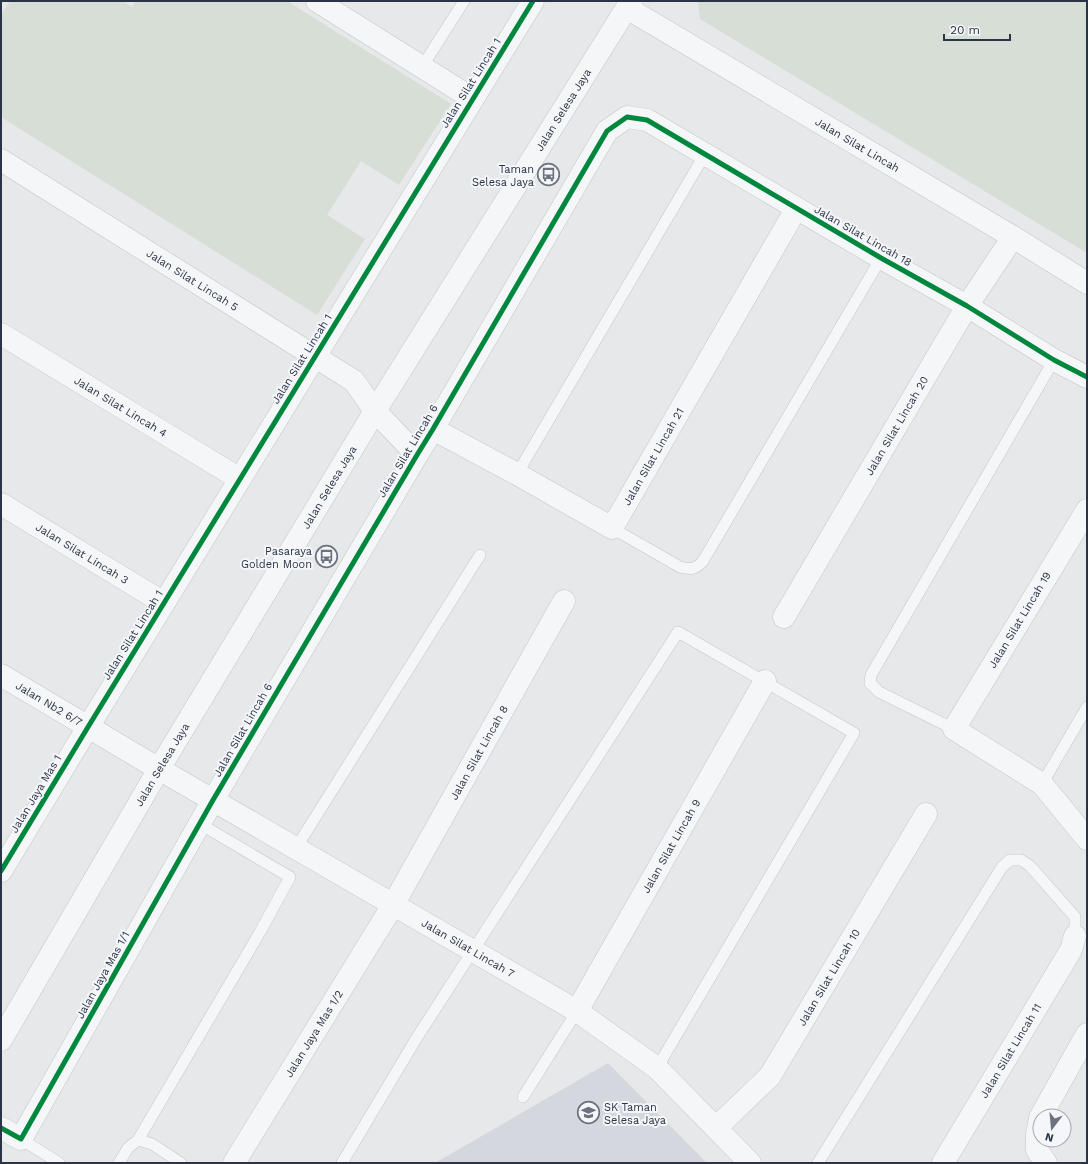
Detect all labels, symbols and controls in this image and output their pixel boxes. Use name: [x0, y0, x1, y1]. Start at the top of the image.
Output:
scale bar: [944, 16, 1010, 42]
text: 20 m: [950, 23, 980, 37]
street label: Jalan Silat Lincah 1: [438, 36, 504, 130]
street label: Jalan Selesa Jaya: [533, 66, 594, 153]
street label: Jalan Silat Lincah: [813, 115, 902, 175]
bus stop icon: Taman Selesa Jaya: [536, 162, 562, 188]
place label: Taman Selesa Jaya: [472, 163, 534, 189]
street label: Jalan Silat Lincah 18: [812, 203, 914, 269]
street label: Jalan Silat Lincah 5: [144, 246, 241, 314]
street label: Jalan Silat Lincah 1: [269, 312, 335, 406]
street label: Jalan Silat Lincah 4: [72, 374, 170, 440]
street label: Jalan Silat Lincah 20: [862, 374, 931, 478]
street label: Jalan Silat Lincah 6: [375, 402, 441, 500]
street label: Jalan Silat Lincah 21: [620, 406, 686, 508]
street label: Jalan Selesa Jaya: [299, 443, 359, 531]
street label: Jalan Silat Lincah 3: [34, 520, 131, 586]
bus stop icon: Pasaraya Golden Moon: [314, 544, 340, 570]
place label: Pasaraya Golden Moon: [241, 545, 312, 571]
street label: Jalan Silat Lincah 19: [986, 569, 1054, 671]
street label: Jalan Silat Lincah 1: [100, 588, 166, 682]
street label: Jalan Nb2 6/7: [13, 679, 85, 728]
street label: Jalan Silat Lincah 6: [211, 681, 275, 779]
street label: Jalan Silat Lincah 8: [447, 703, 511, 802]
street label: Jalan Selesa Jaya: [132, 721, 192, 809]
street label: Jalan Jaya Mas 1: [8, 753, 64, 835]
street label: Jalan Silat Lincah 9: [639, 796, 703, 895]
street label: Jalan Silat Lincah 7: [419, 916, 517, 980]
street label: Jalan Silat Lincah 10: [795, 926, 863, 1028]
street label: Jalan Jaya Mas 1/1: [74, 929, 132, 1021]
street label: Jalan Jaya Mas 1/2: [282, 988, 345, 1080]
street label: Jalan Silat Lincah 11: [977, 1001, 1044, 1100]
school or university icon: SK Taman Selesa Jaya: [576, 1100, 602, 1126]
place label: SK Taman Selesa Jaya: [604, 1101, 666, 1127]
north arrow: [1032, 1108, 1072, 1148]
text: N: [1044, 1130, 1055, 1145]

